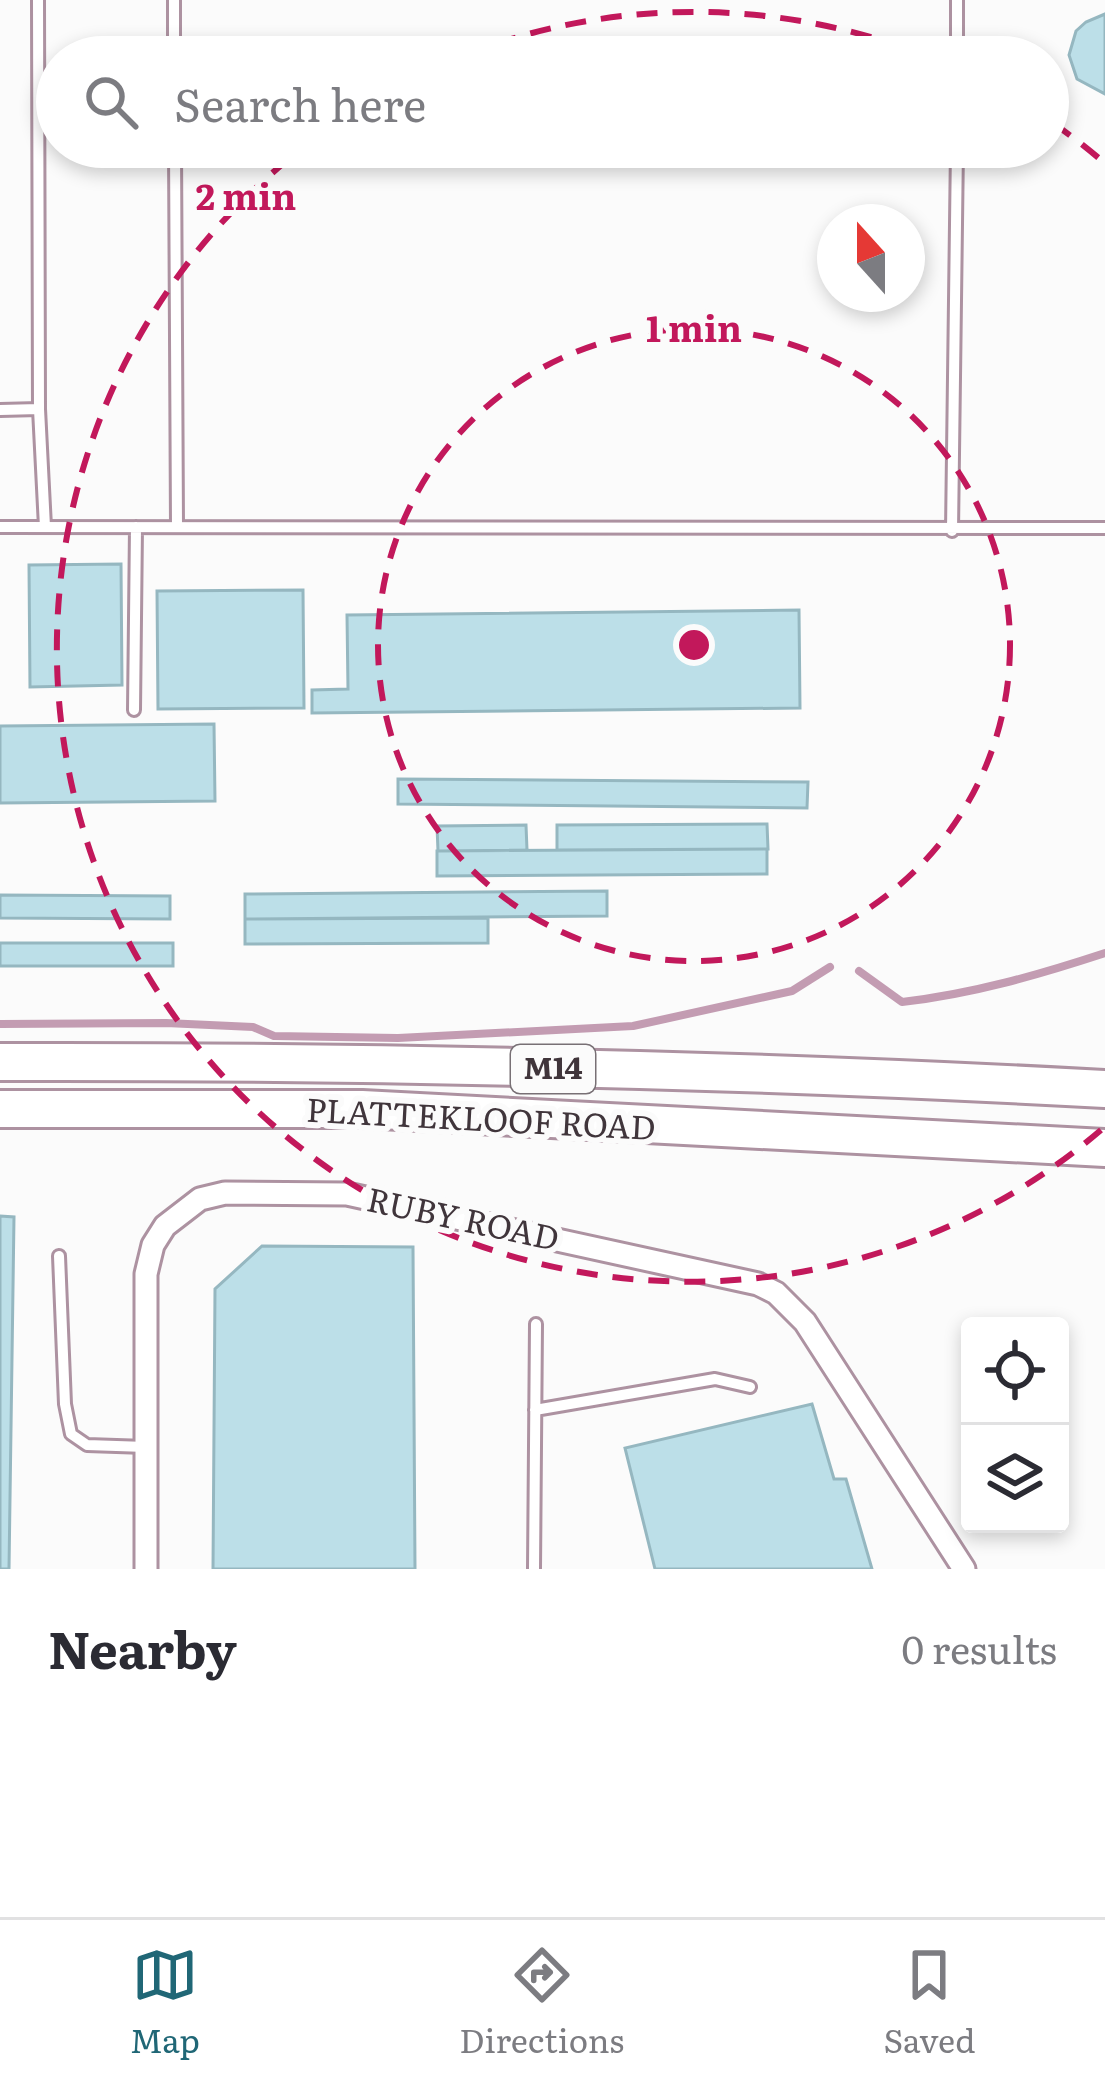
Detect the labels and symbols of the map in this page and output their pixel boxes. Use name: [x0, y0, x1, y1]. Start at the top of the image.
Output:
text: 2 min: [196, 168, 296, 221]
north arrow: [817, 204, 925, 312]
text: 1 min: [646, 300, 742, 353]
centre of rings: [673, 624, 715, 666]
road number: M14: [511, 1045, 595, 1093]
street label: PLATTEKLOOF ROAD: [305, 1083, 657, 1150]
street label: RUBY ROAD: [363, 1172, 564, 1261]

